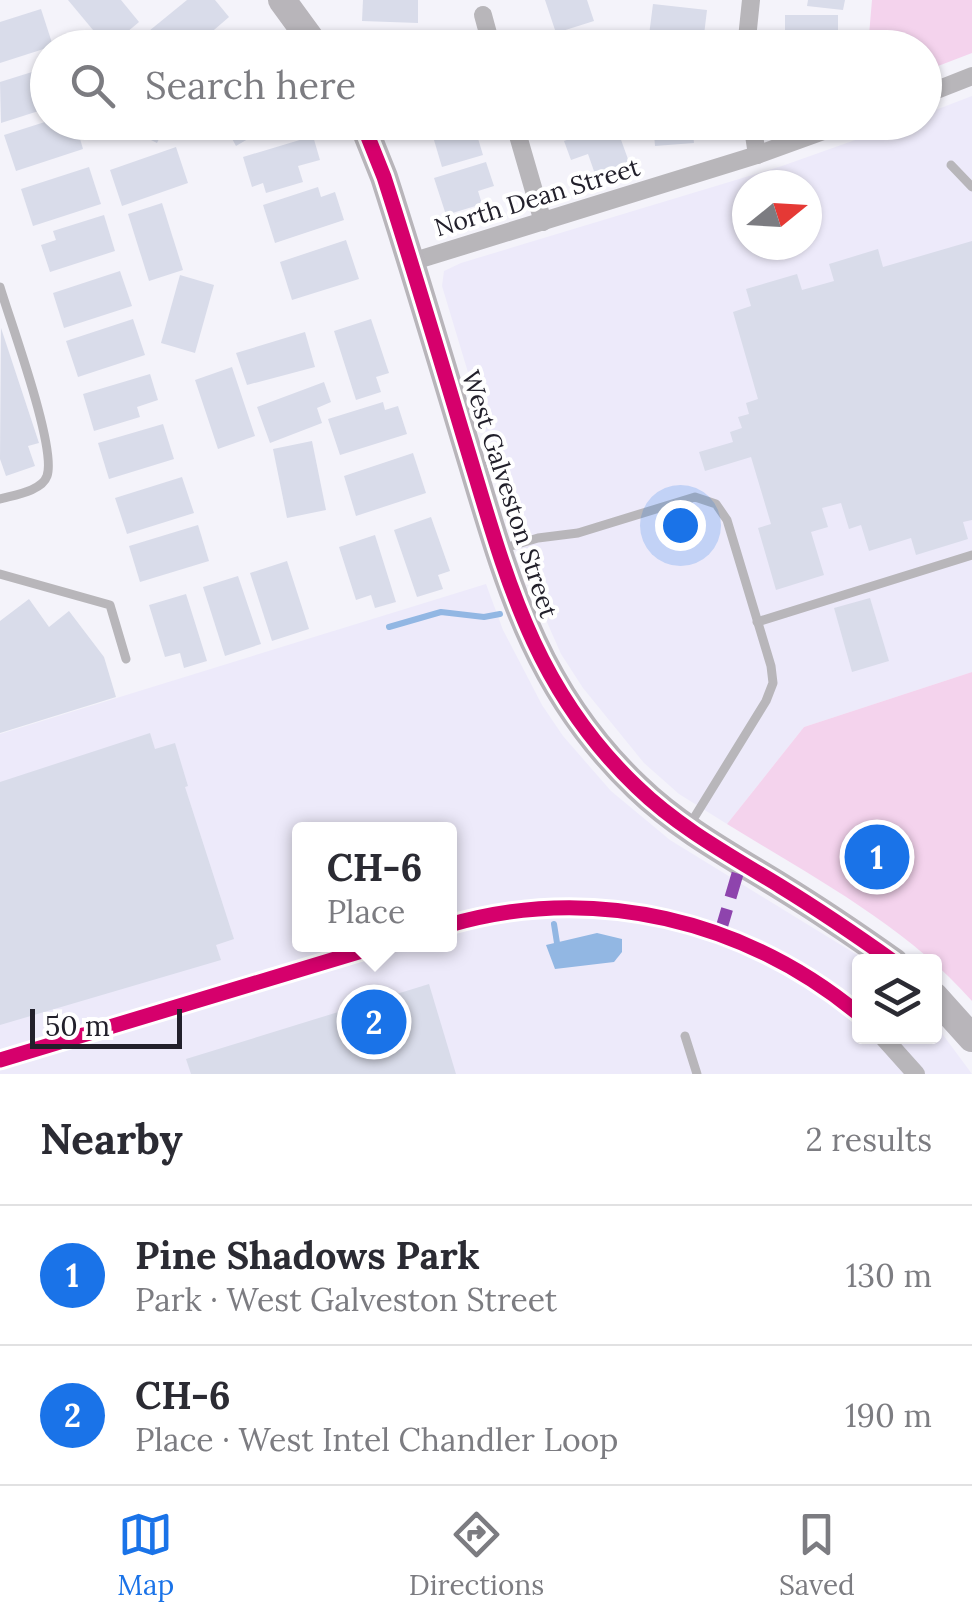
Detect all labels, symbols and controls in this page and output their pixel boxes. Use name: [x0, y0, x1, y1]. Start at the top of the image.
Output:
search box: [30, 30, 942, 140]
icon: search: [65, 58, 120, 113]
text: Search here: [145, 61, 356, 109]
street label: North Dean Street: [430, 150, 644, 243]
north arrow: [732, 170, 822, 260]
street label: West Galveston Street: [455, 366, 565, 622]
your location: [655, 500, 706, 551]
pin: 1: [844, 820, 910, 894]
popup: [292, 822, 457, 952]
text: CH-6: [327, 843, 422, 891]
text: Place: [327, 891, 405, 932]
map controls: [852, 954, 942, 1044]
button: layers: [852, 954, 942, 1044]
pin: 2: [342, 984, 406, 1060]
scale bar: [30, 1004, 182, 1048]
text: 50 m: [45, 1008, 110, 1044]
text: Nearby: [40, 1112, 183, 1166]
text: 2 results: [806, 1119, 932, 1160]
text: Pine Shadows Park: [135, 1231, 480, 1279]
text: 1: [66, 1255, 79, 1296]
text: 130 m: [846, 1255, 932, 1296]
text: Park · West Galveston Street: [135, 1279, 557, 1320]
text: CH-6: [135, 1371, 231, 1419]
text: 2: [64, 1395, 81, 1436]
text: 190 m: [845, 1395, 932, 1436]
text: Place · West Intel Chandler Loop: [135, 1419, 618, 1460]
tab: Map: [117, 1507, 174, 1603]
tab: Directions: [409, 1507, 544, 1603]
tab: Saved: [779, 1507, 855, 1603]

